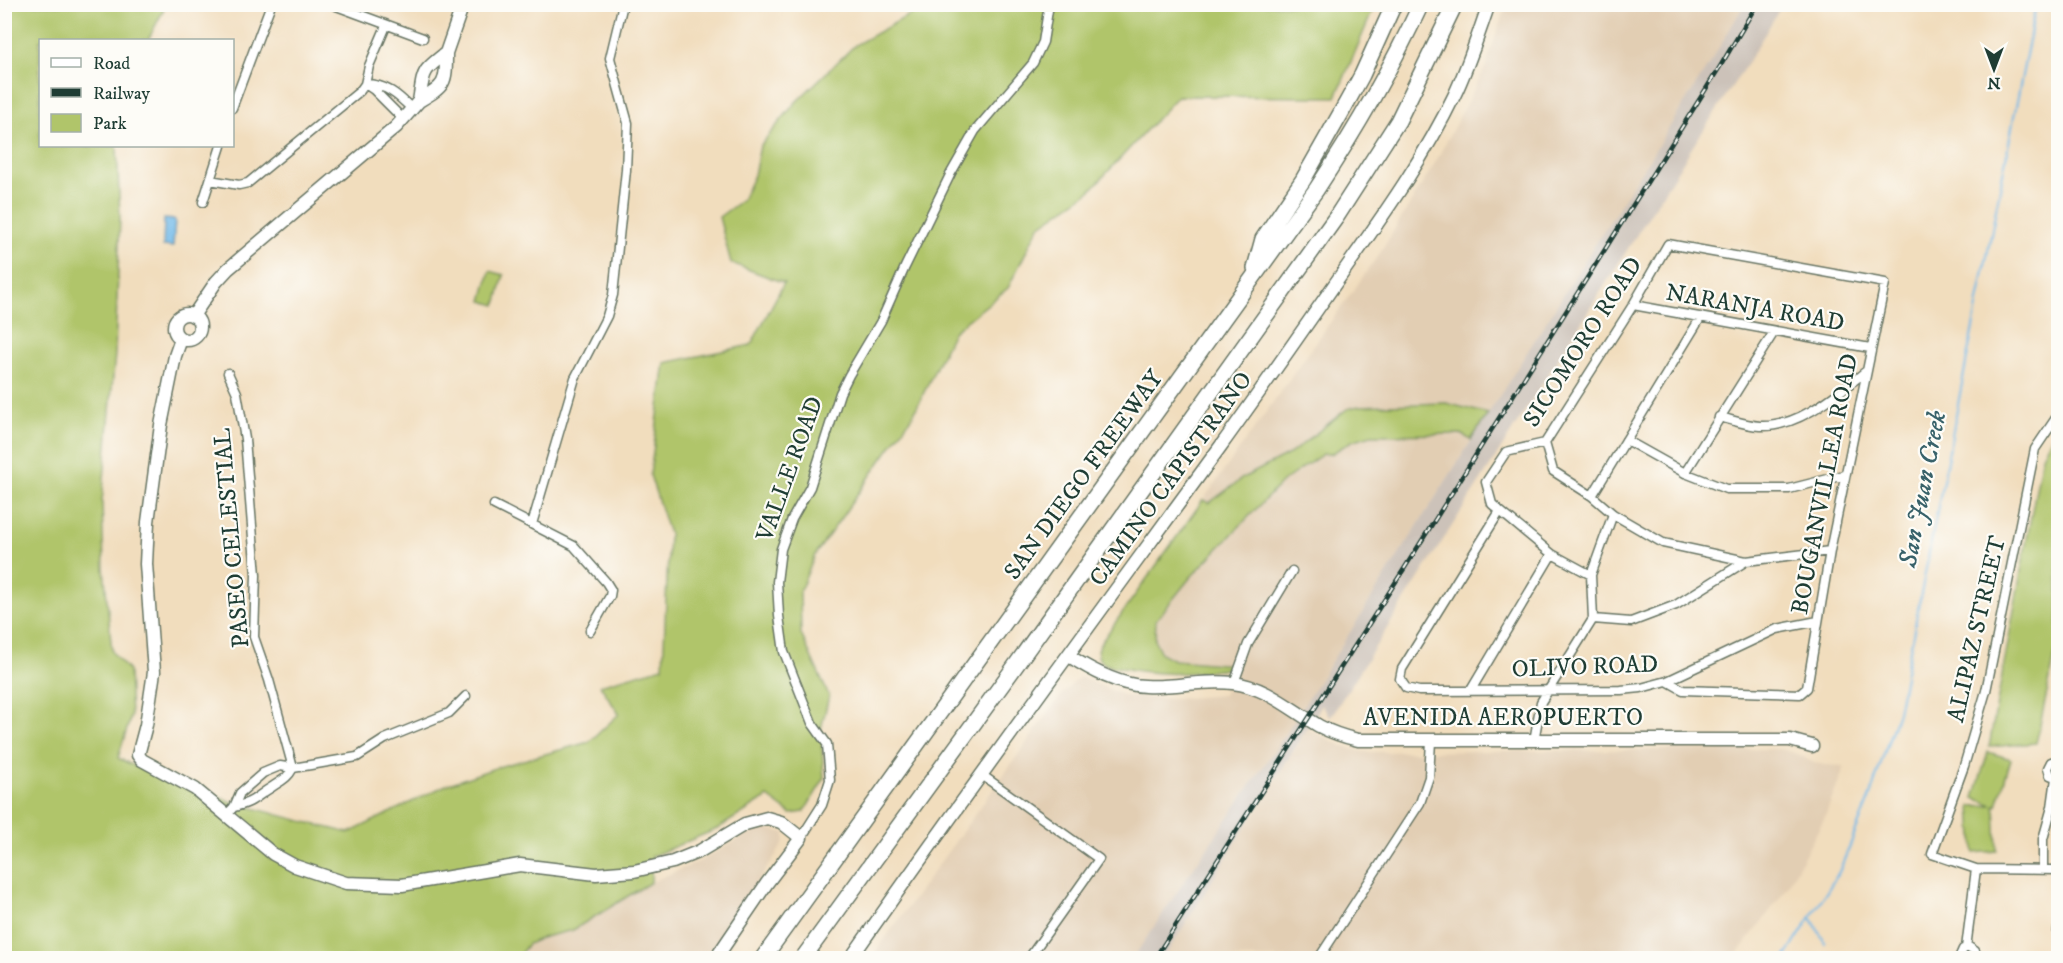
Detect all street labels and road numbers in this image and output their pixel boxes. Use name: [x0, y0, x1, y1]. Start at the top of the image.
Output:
street label: SICOMORO ROAD: [1517, 251, 1649, 433]
street label: NARANJA ROAD: [1663, 278, 1847, 338]
street label: BOUGANVILLEA ROAD: [1785, 351, 1865, 617]
street label: SAN DIEGO FREEWAY: [998, 364, 1171, 586]
street label: CAMINO CAPISTRANO: [1083, 366, 1259, 592]
street label: VALLE ROAD: [750, 392, 830, 546]
street label: PASEO CELESTIAL: [207, 427, 257, 649]
street label: ALIPAZ STREET: [1941, 533, 2013, 725]
street label: OLIVO ROAD: [1511, 649, 1659, 685]
street label: AVENIDA AEROPUERTO: [1363, 703, 1643, 733]

